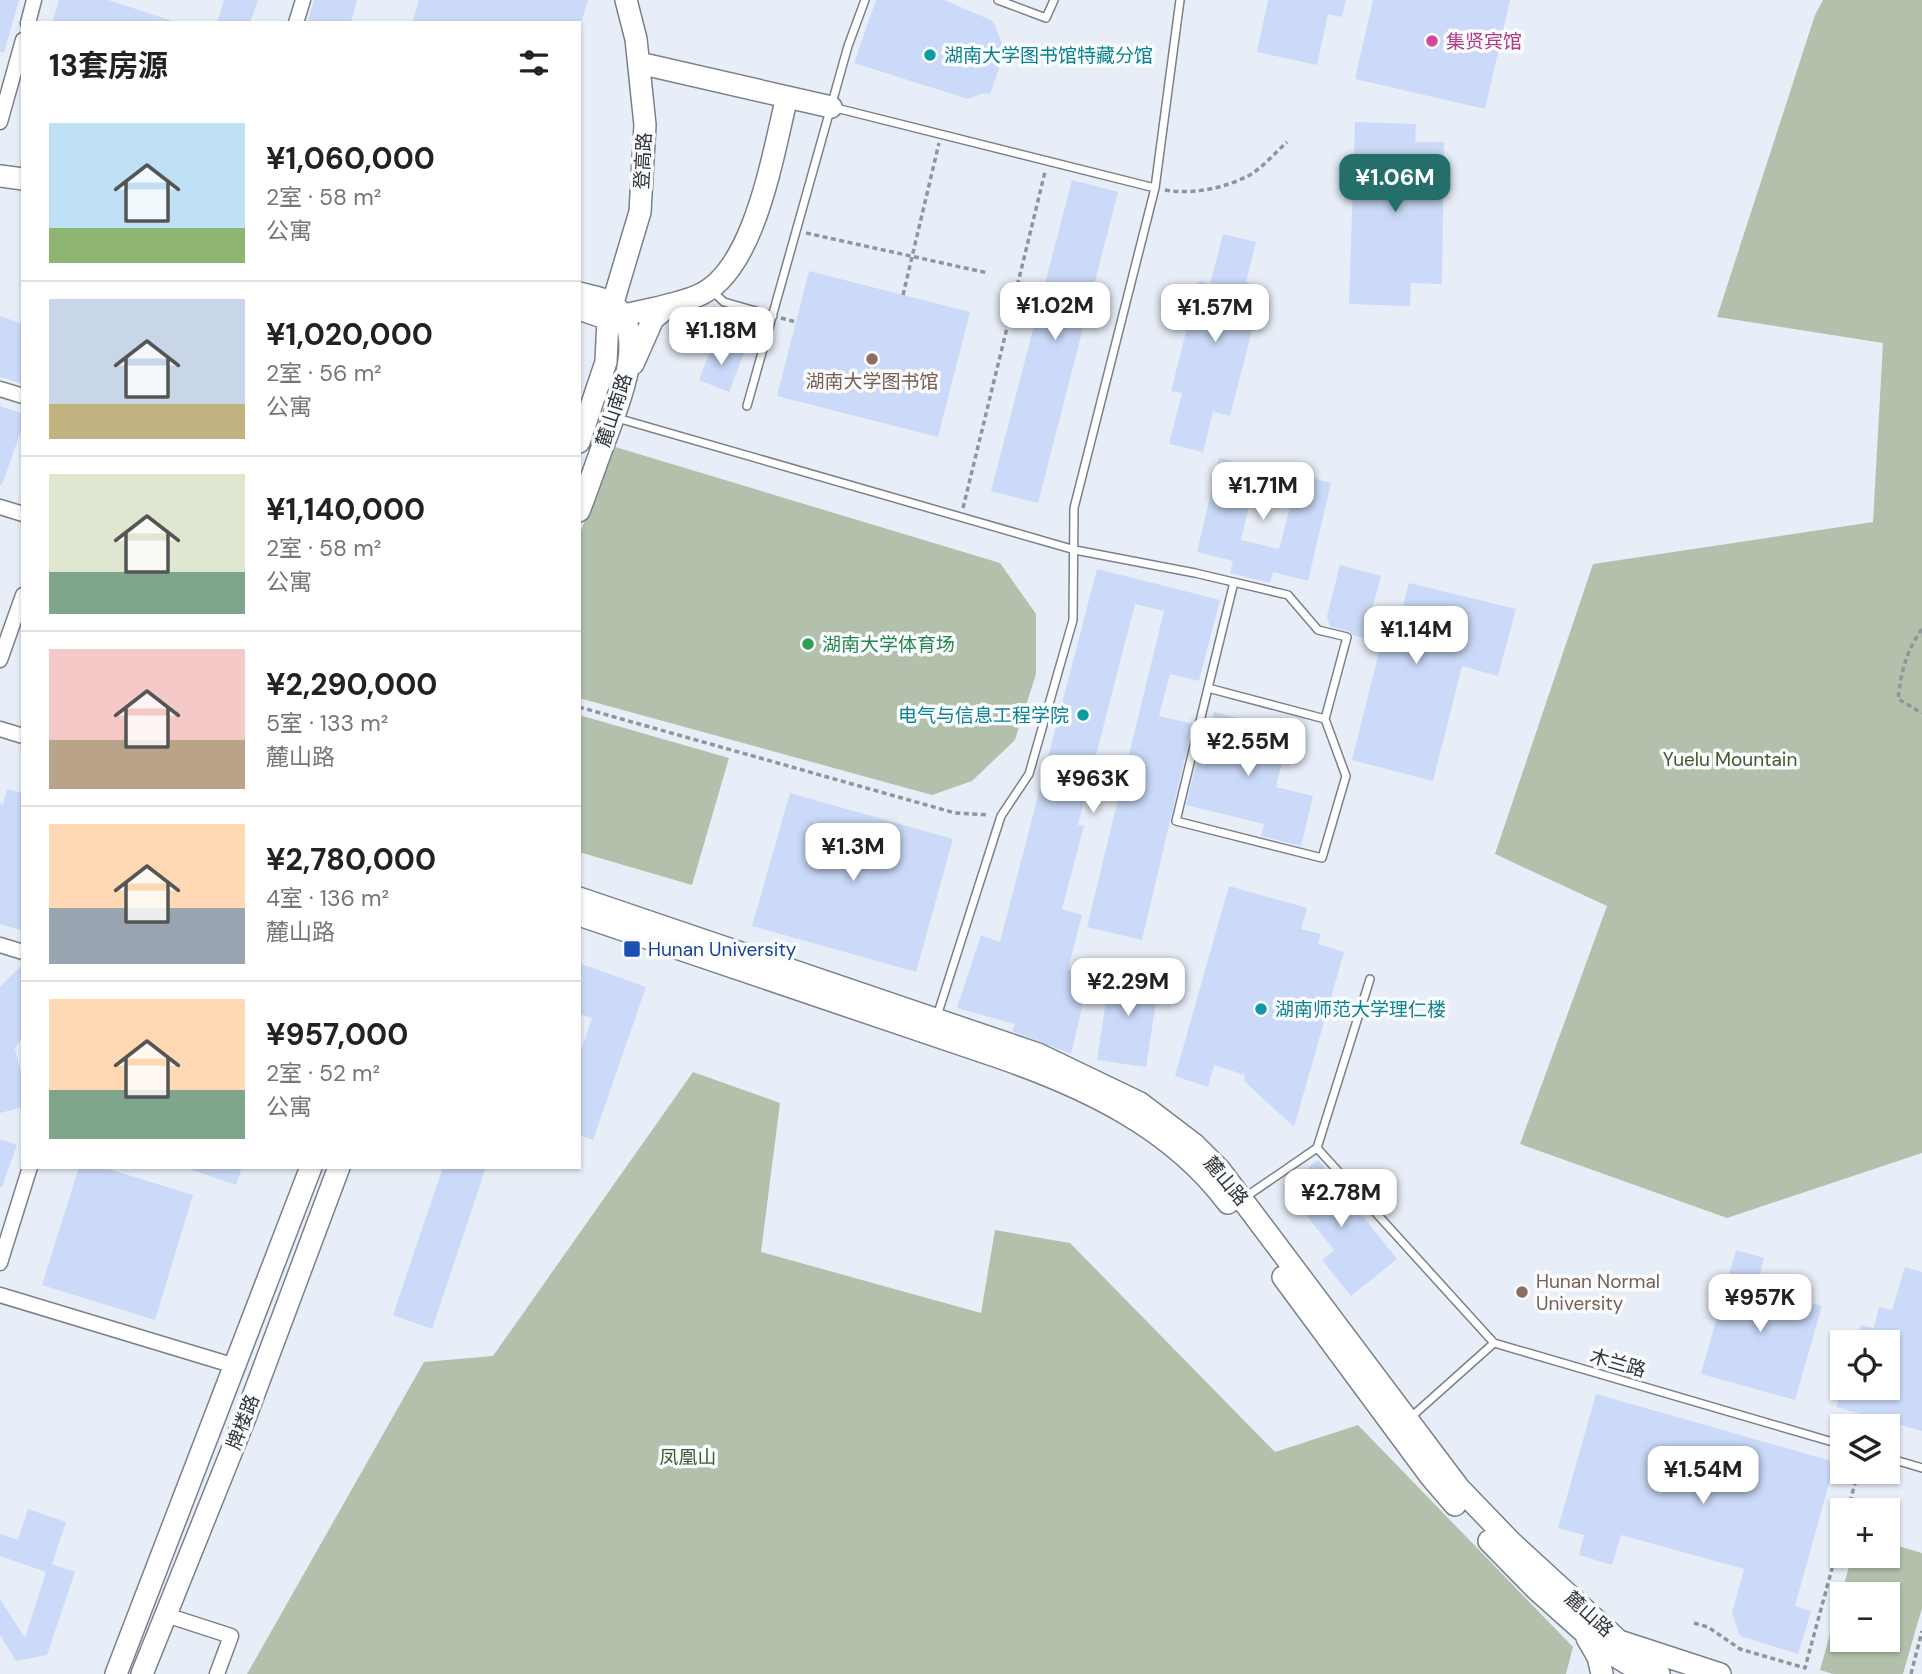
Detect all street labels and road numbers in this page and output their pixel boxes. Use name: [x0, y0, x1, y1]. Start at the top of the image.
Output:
street label: 登高路: [629, 132, 657, 190]
street label: 麓山南路: [590, 370, 638, 450]
street label: 麓山路: [1198, 1151, 1254, 1211]
street label: 木兰路: [1587, 1343, 1649, 1383]
street label: 牌楼路: [221, 1391, 265, 1453]
street label: 麓山路: [1559, 1586, 1619, 1642]

